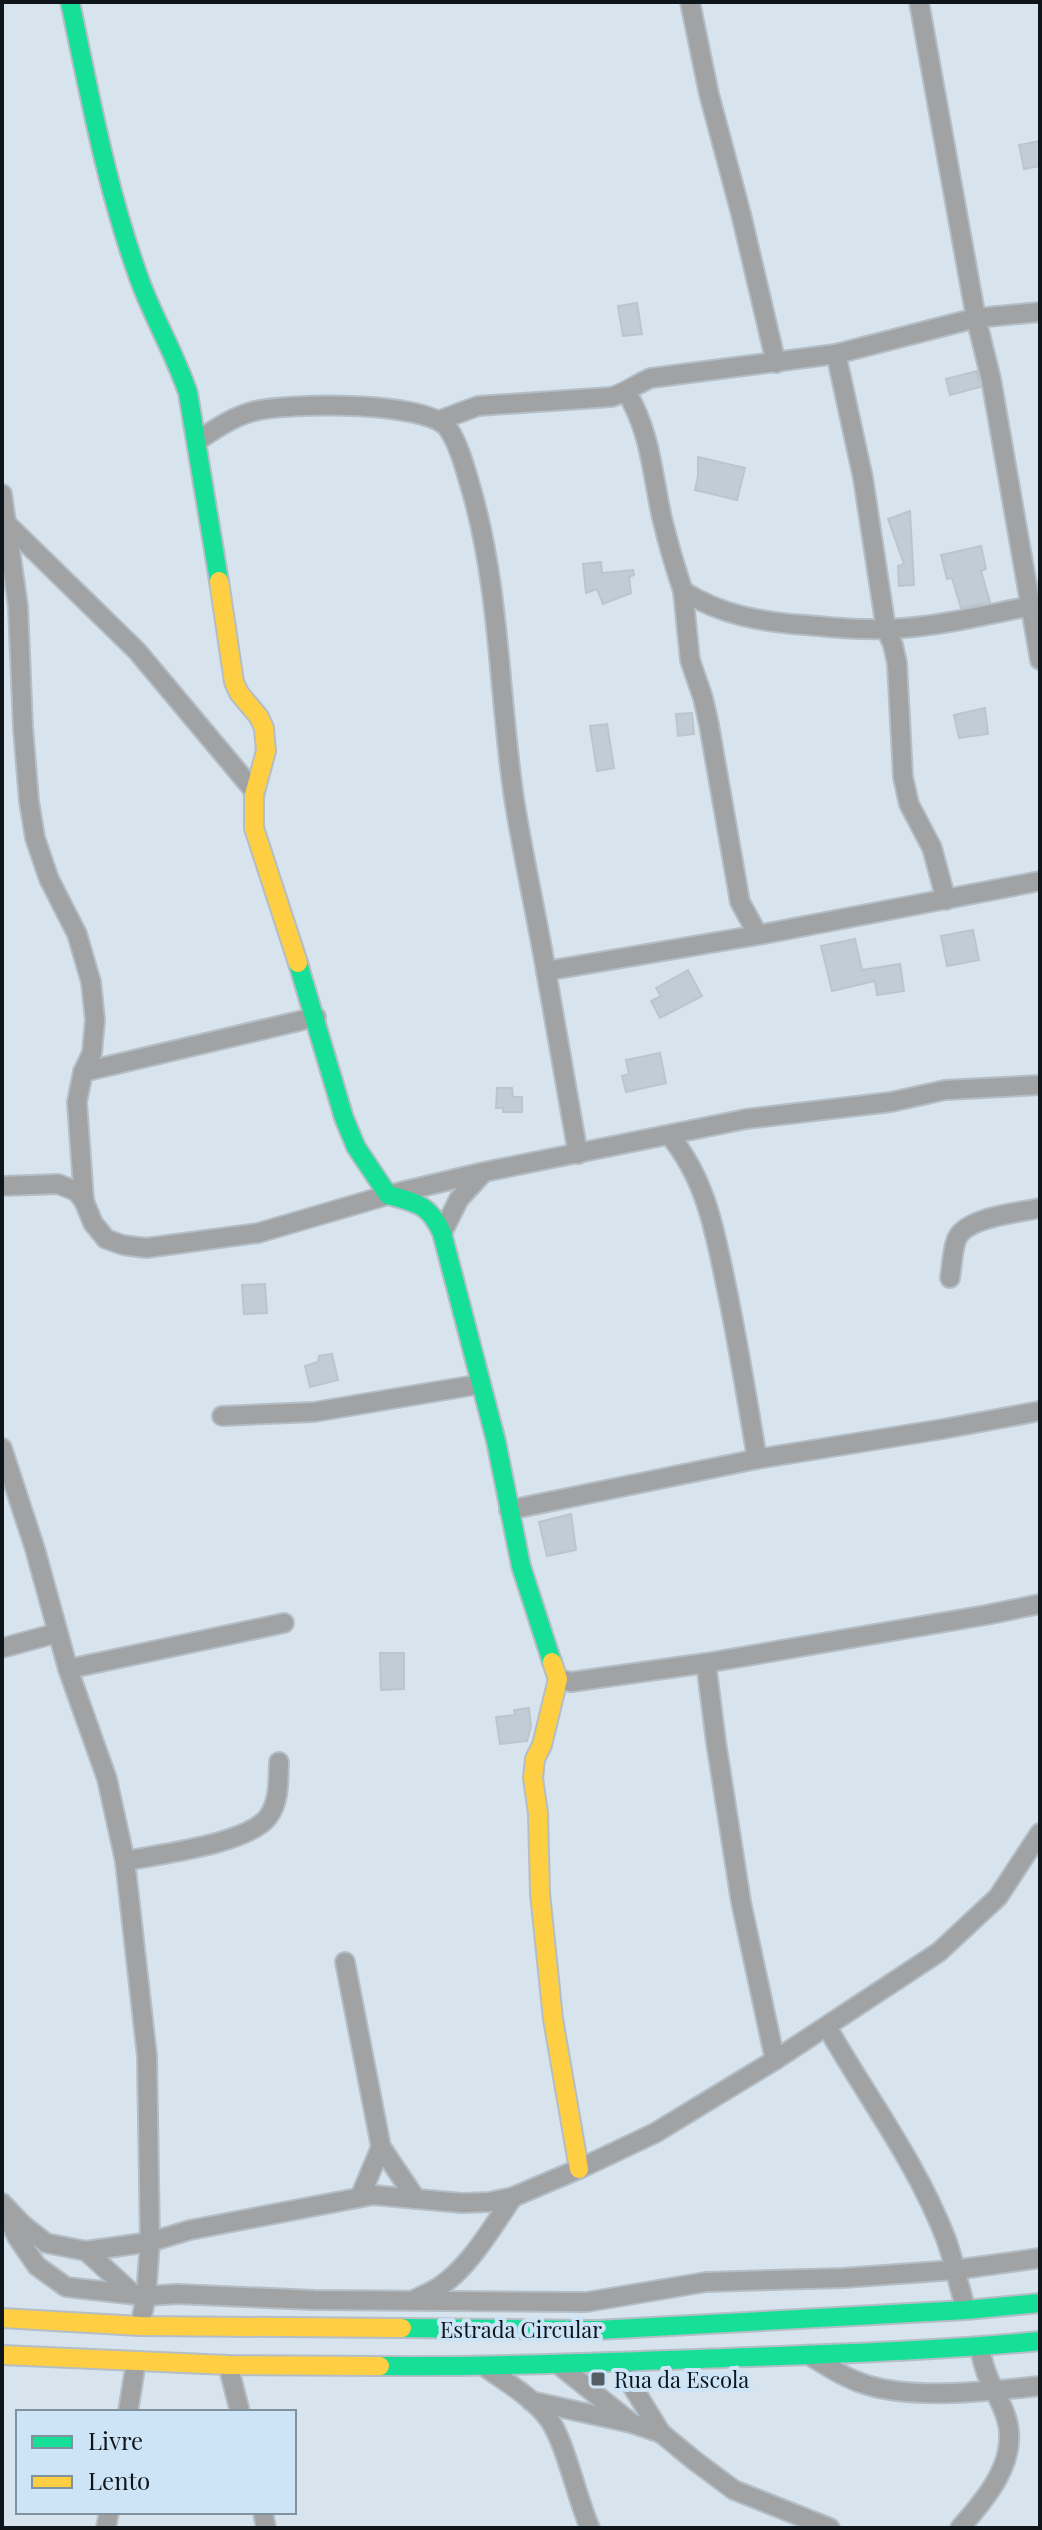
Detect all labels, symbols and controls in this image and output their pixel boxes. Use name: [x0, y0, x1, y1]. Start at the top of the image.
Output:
street label: Estrada Circular: [440, 2314, 602, 2344]
place label: Rua da Escola: [614, 2364, 749, 2394]
marker: Rua da Escola: [589, 2370, 607, 2388]
legend: [16, 2410, 296, 2514]
text: Livre: [88, 2424, 143, 2456]
text: Lento: [88, 2464, 150, 2496]

